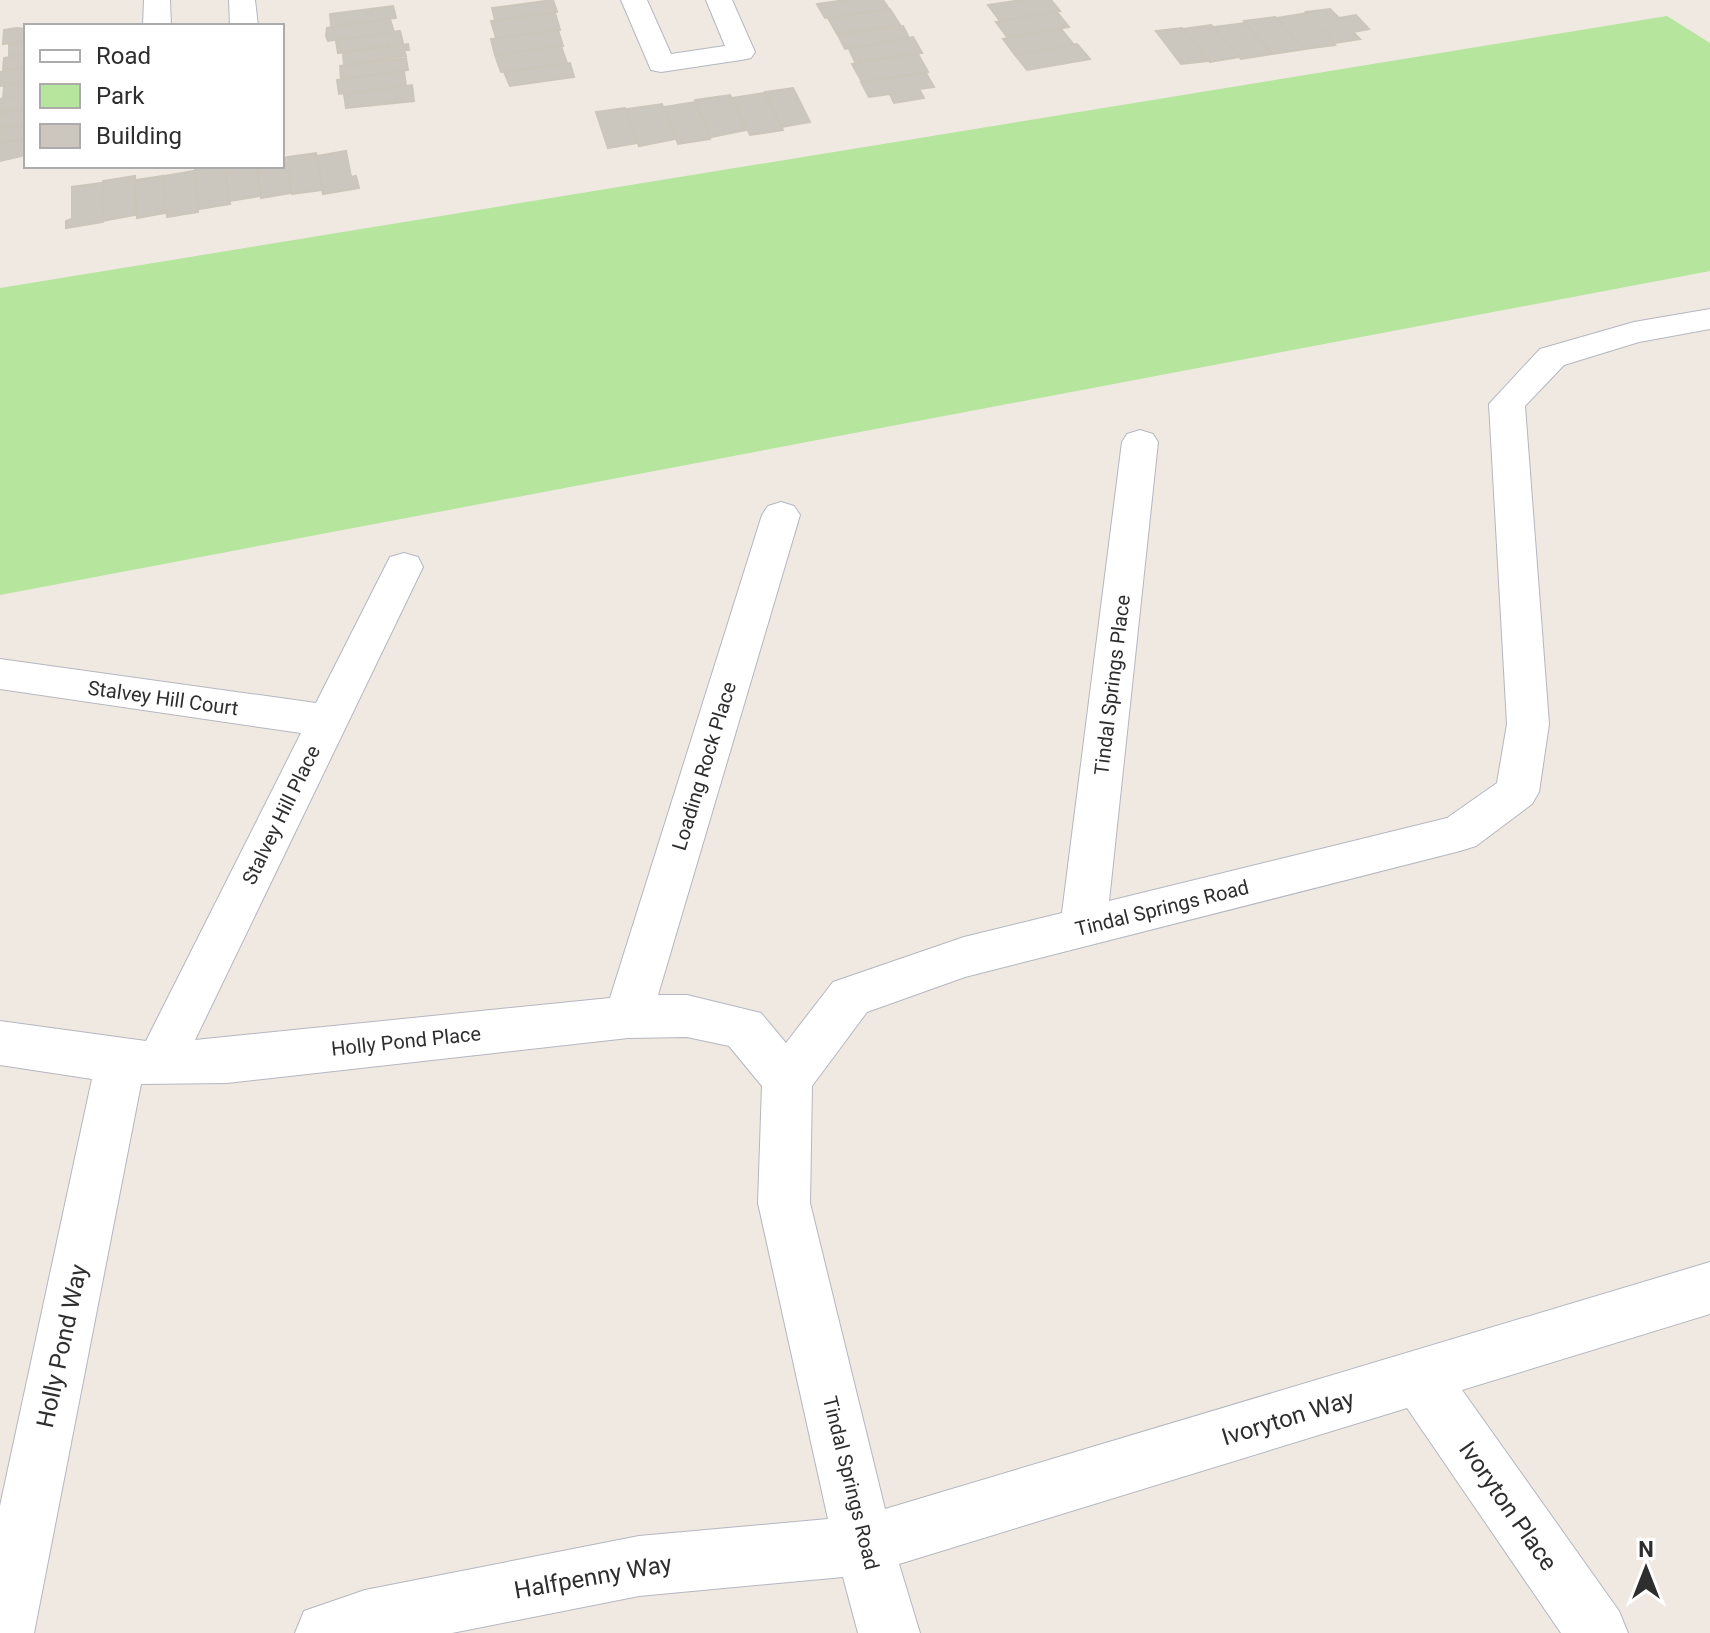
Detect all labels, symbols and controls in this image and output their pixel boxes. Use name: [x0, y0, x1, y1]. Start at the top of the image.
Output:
legend: [24, 24, 284, 168]
text: Road: [96, 42, 151, 70]
text: Park: [96, 82, 145, 110]
text: Building: [96, 122, 182, 150]
street label: Tindal Springs Place: [1089, 593, 1135, 777]
street label: Stalvey Hill Court: [86, 676, 240, 720]
street label: Loading Rock Place: [667, 679, 741, 853]
street label: Stalvey Hill Place: [237, 741, 325, 889]
street label: Tindal Springs Road: [1073, 875, 1251, 941]
street label: Holly Pond Place: [330, 1021, 482, 1061]
street label: Holly Pond Way: [31, 1261, 93, 1430]
street label: Ivoryton Way: [1218, 1384, 1358, 1451]
street label: Tindal Springs Road: [818, 1394, 884, 1572]
street label: Ivoryton Place: [1453, 1436, 1563, 1576]
north arrow: [1606, 1529, 1686, 1609]
text: N: [1638, 1537, 1654, 1562]
street label: Halfpenny Way: [512, 1549, 675, 1605]

